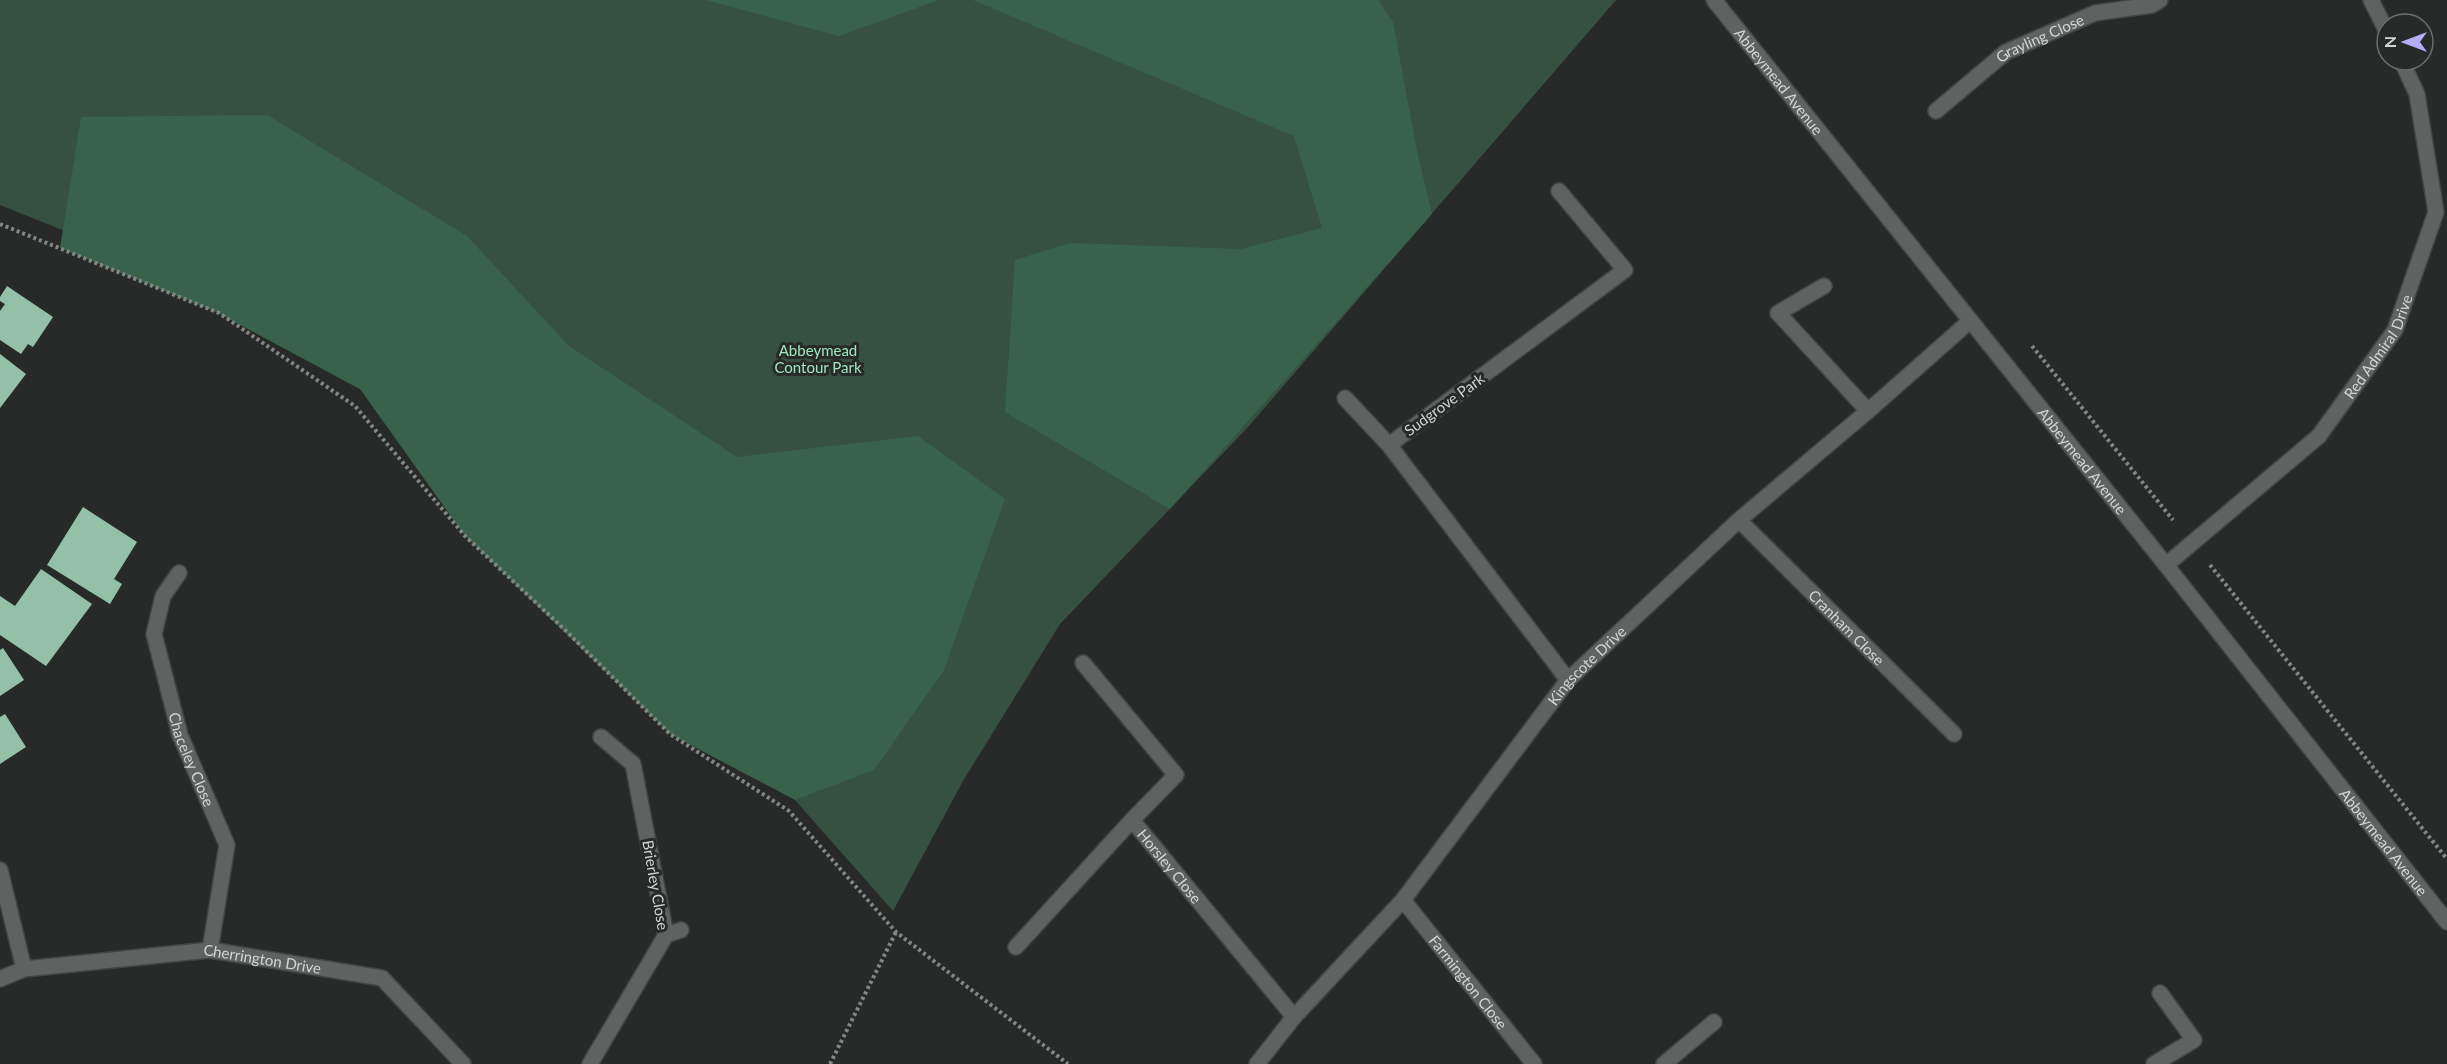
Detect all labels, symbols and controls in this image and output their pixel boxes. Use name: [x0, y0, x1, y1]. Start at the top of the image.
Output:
street label: Grayling Close: [1992, 10, 2087, 66]
north arrow: [2375, 12, 2435, 72]
street label: Abbeymead Avenue: [1731, 24, 1827, 138]
text: N: [2380, 36, 2399, 48]
street label: Red Admiral Drive: [2340, 292, 2416, 402]
park label: Abbeymead Contour Park: [774, 341, 862, 376]
street label: Sudgrove Park: [1400, 369, 1488, 439]
street label: Abbeymead Avenue: [2034, 404, 2131, 518]
street label: Cranham Close: [1805, 586, 1888, 669]
street label: Kingscote Drive: [1543, 622, 1629, 709]
street label: Chaceley Close: [165, 710, 218, 809]
street label: Abbeymead Avenue: [2336, 785, 2432, 899]
street label: Horsley Close: [1134, 825, 1206, 907]
street label: Brierley Close: [639, 839, 673, 931]
street label: Farmington Close: [1426, 931, 1512, 1033]
street label: Cherrington Drive: [203, 941, 323, 977]

